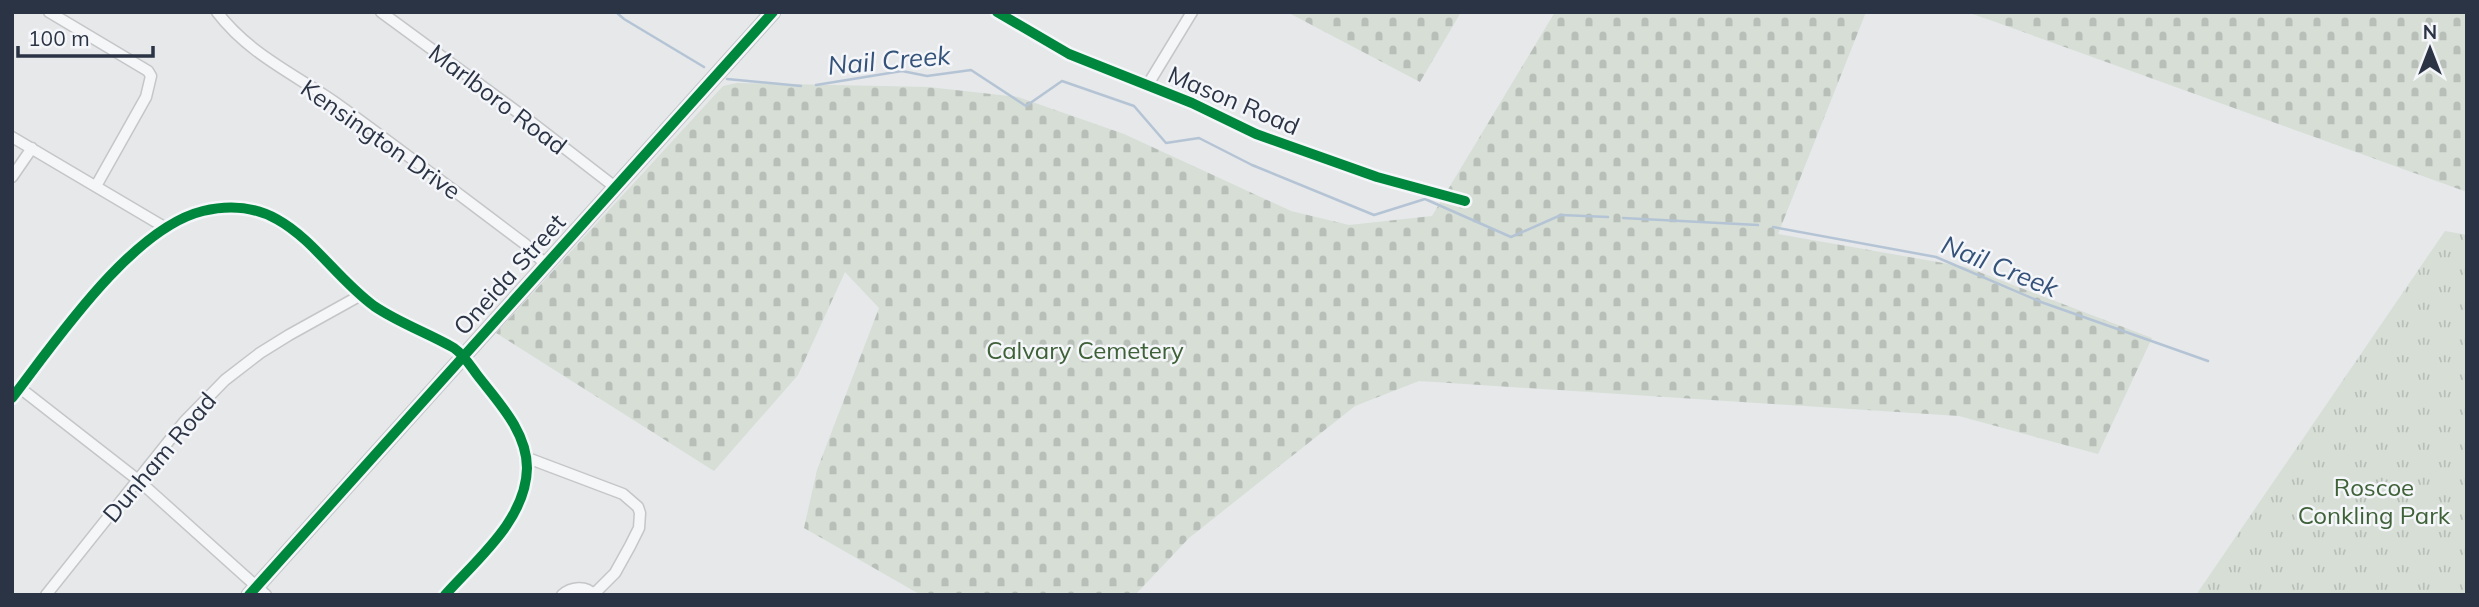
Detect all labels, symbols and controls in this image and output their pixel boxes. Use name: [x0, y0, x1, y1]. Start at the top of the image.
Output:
scale bar: [18, 14, 152, 58]
north arrow: [2395, 14, 2465, 84]
text: N: [2423, 20, 2437, 44]
text: 100 m: [28, 25, 90, 51]
street label: Marlboro Road: [423, 37, 573, 161]
water label: Nail Creek: [826, 38, 952, 82]
street label: Mason Road: [1164, 59, 1304, 141]
street label: Kensington Drive: [295, 73, 467, 205]
street label: Oneida Street: [447, 207, 571, 341]
water label: Nail Creek: [1937, 228, 2064, 305]
park label: Calvary Cemetery: [986, 335, 1184, 365]
street label: Dunham Road: [96, 386, 222, 528]
park label: Roscoe Conkling Park: [2298, 472, 2451, 530]

